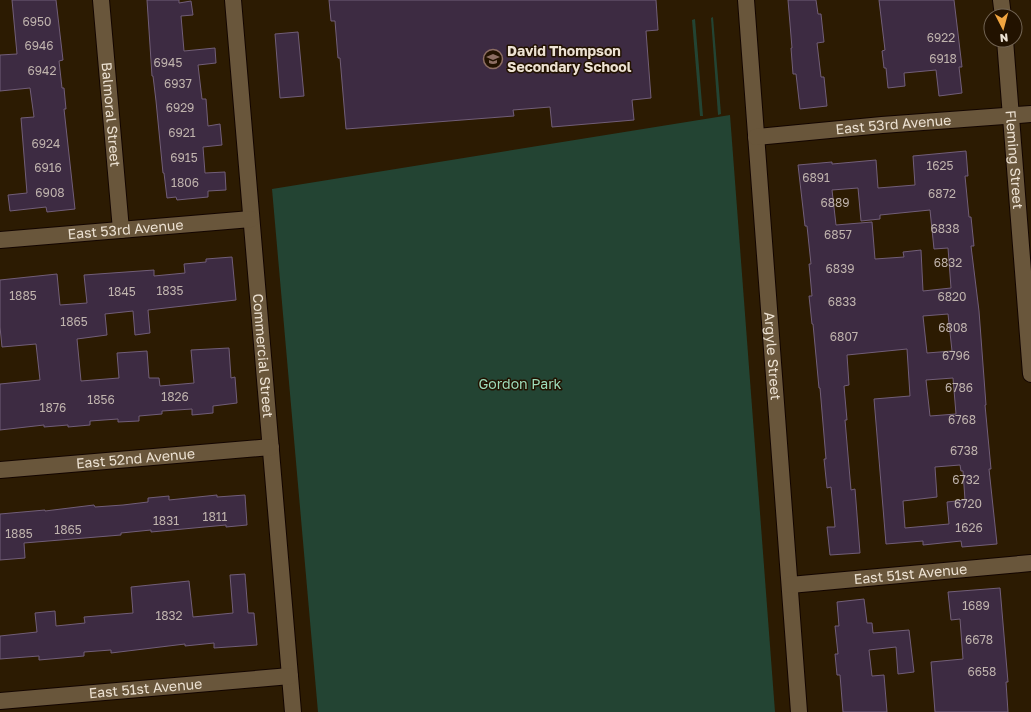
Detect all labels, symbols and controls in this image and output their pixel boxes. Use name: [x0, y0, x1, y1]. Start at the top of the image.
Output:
north arrow: [983, 8, 1023, 48]
house number: 6950: [23, 14, 51, 29]
house number: 6922: [927, 30, 955, 45]
text: N: [999, 32, 1009, 45]
house number: 6946: [24, 38, 54, 53]
place label: David Thompson Secondary School: [507, 42, 632, 75]
school or university icon: David Thompson Secondary School: [482, 48, 504, 70]
house number: 6918: [929, 51, 957, 66]
house number: 6945: [154, 55, 182, 70]
street label: Balmoral Street: [98, 61, 124, 168]
house number: 6942: [28, 63, 56, 78]
house number: 6937: [164, 76, 192, 91]
house number: 6929: [166, 100, 194, 115]
street label: Fleming Street: [1002, 109, 1027, 210]
street label: East 53rd Avenue: [835, 111, 952, 137]
house number: 6921: [168, 125, 196, 140]
house number: 6924: [32, 136, 60, 151]
house number: 6915: [170, 150, 198, 165]
house number: 1625: [926, 158, 954, 173]
house number: 6916: [34, 160, 62, 175]
house number: 6891: [802, 170, 830, 185]
house number: 1806: [171, 175, 199, 190]
house number: 6908: [35, 185, 65, 200]
house number: 6872: [928, 186, 956, 201]
house number: 6889: [820, 195, 850, 210]
street label: East 53rd Avenue: [67, 216, 184, 242]
house number: 6838: [931, 221, 959, 236]
house number: 6857: [824, 227, 852, 242]
house number: 6832: [934, 255, 962, 270]
house number: 6839: [826, 261, 854, 276]
house number: 1835: [156, 283, 184, 298]
house number: 1845: [108, 284, 136, 299]
house number: 1885: [9, 288, 37, 303]
house number: 6820: [938, 289, 966, 304]
street label: Commercial Street: [250, 293, 277, 419]
house number: 6833: [828, 294, 856, 309]
street label: Argyle Street: [761, 311, 785, 401]
house number: 1865: [60, 314, 88, 329]
house number: 6808: [938, 320, 968, 335]
house number: 6807: [830, 329, 858, 344]
house number: 6796: [942, 348, 970, 363]
park label: Gordon Park: [478, 375, 562, 392]
house number: 6786: [945, 380, 973, 395]
house number: 1826: [161, 389, 189, 404]
house number: 1856: [87, 392, 115, 407]
house number: 1876: [40, 400, 66, 415]
house number: 6768: [948, 412, 976, 427]
house number: 6738: [950, 443, 978, 458]
street label: East 52nd Avenue: [75, 444, 196, 472]
house number: 6732: [952, 472, 980, 487]
house number: 6720: [954, 496, 982, 511]
house number: 1811: [203, 509, 228, 524]
house number: 1831: [153, 513, 179, 528]
house number: 1626: [955, 520, 983, 535]
house number: 1865: [54, 522, 82, 537]
house number: 1885: [5, 526, 33, 541]
street label: East 51st Avenue: [853, 560, 968, 587]
house number: 1689: [962, 598, 990, 613]
house number: 1832: [155, 608, 183, 623]
house number: 6678: [965, 632, 993, 647]
house number: 6658: [968, 664, 996, 679]
street label: East 51st Avenue: [88, 675, 203, 701]

